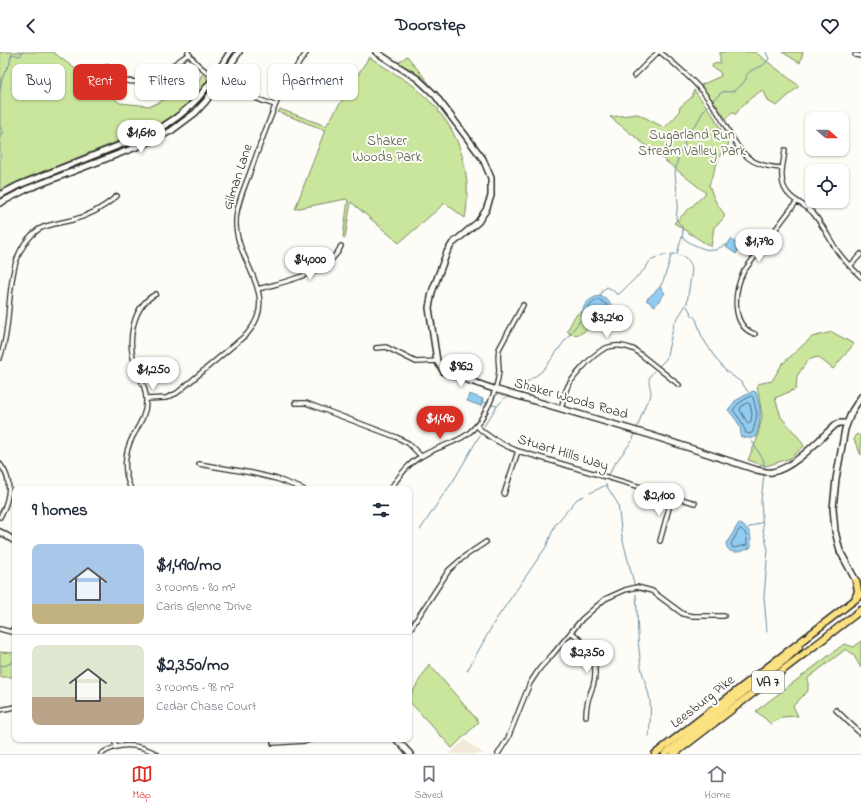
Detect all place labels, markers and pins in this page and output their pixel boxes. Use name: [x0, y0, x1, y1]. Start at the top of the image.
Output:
pin: $1,610: [108, 120, 174, 154]
pin: $1,790: [726, 229, 792, 263]
pin: $4,000: [277, 247, 343, 281]
pin: $3,240: [574, 305, 640, 339]
pin: $962: [437, 354, 485, 388]
pin: $1,250: [120, 357, 186, 391]
pin: $1,490: [407, 406, 473, 440]
pin: $2,100: [626, 483, 692, 517]
pin: $2,350: [554, 640, 620, 674]

